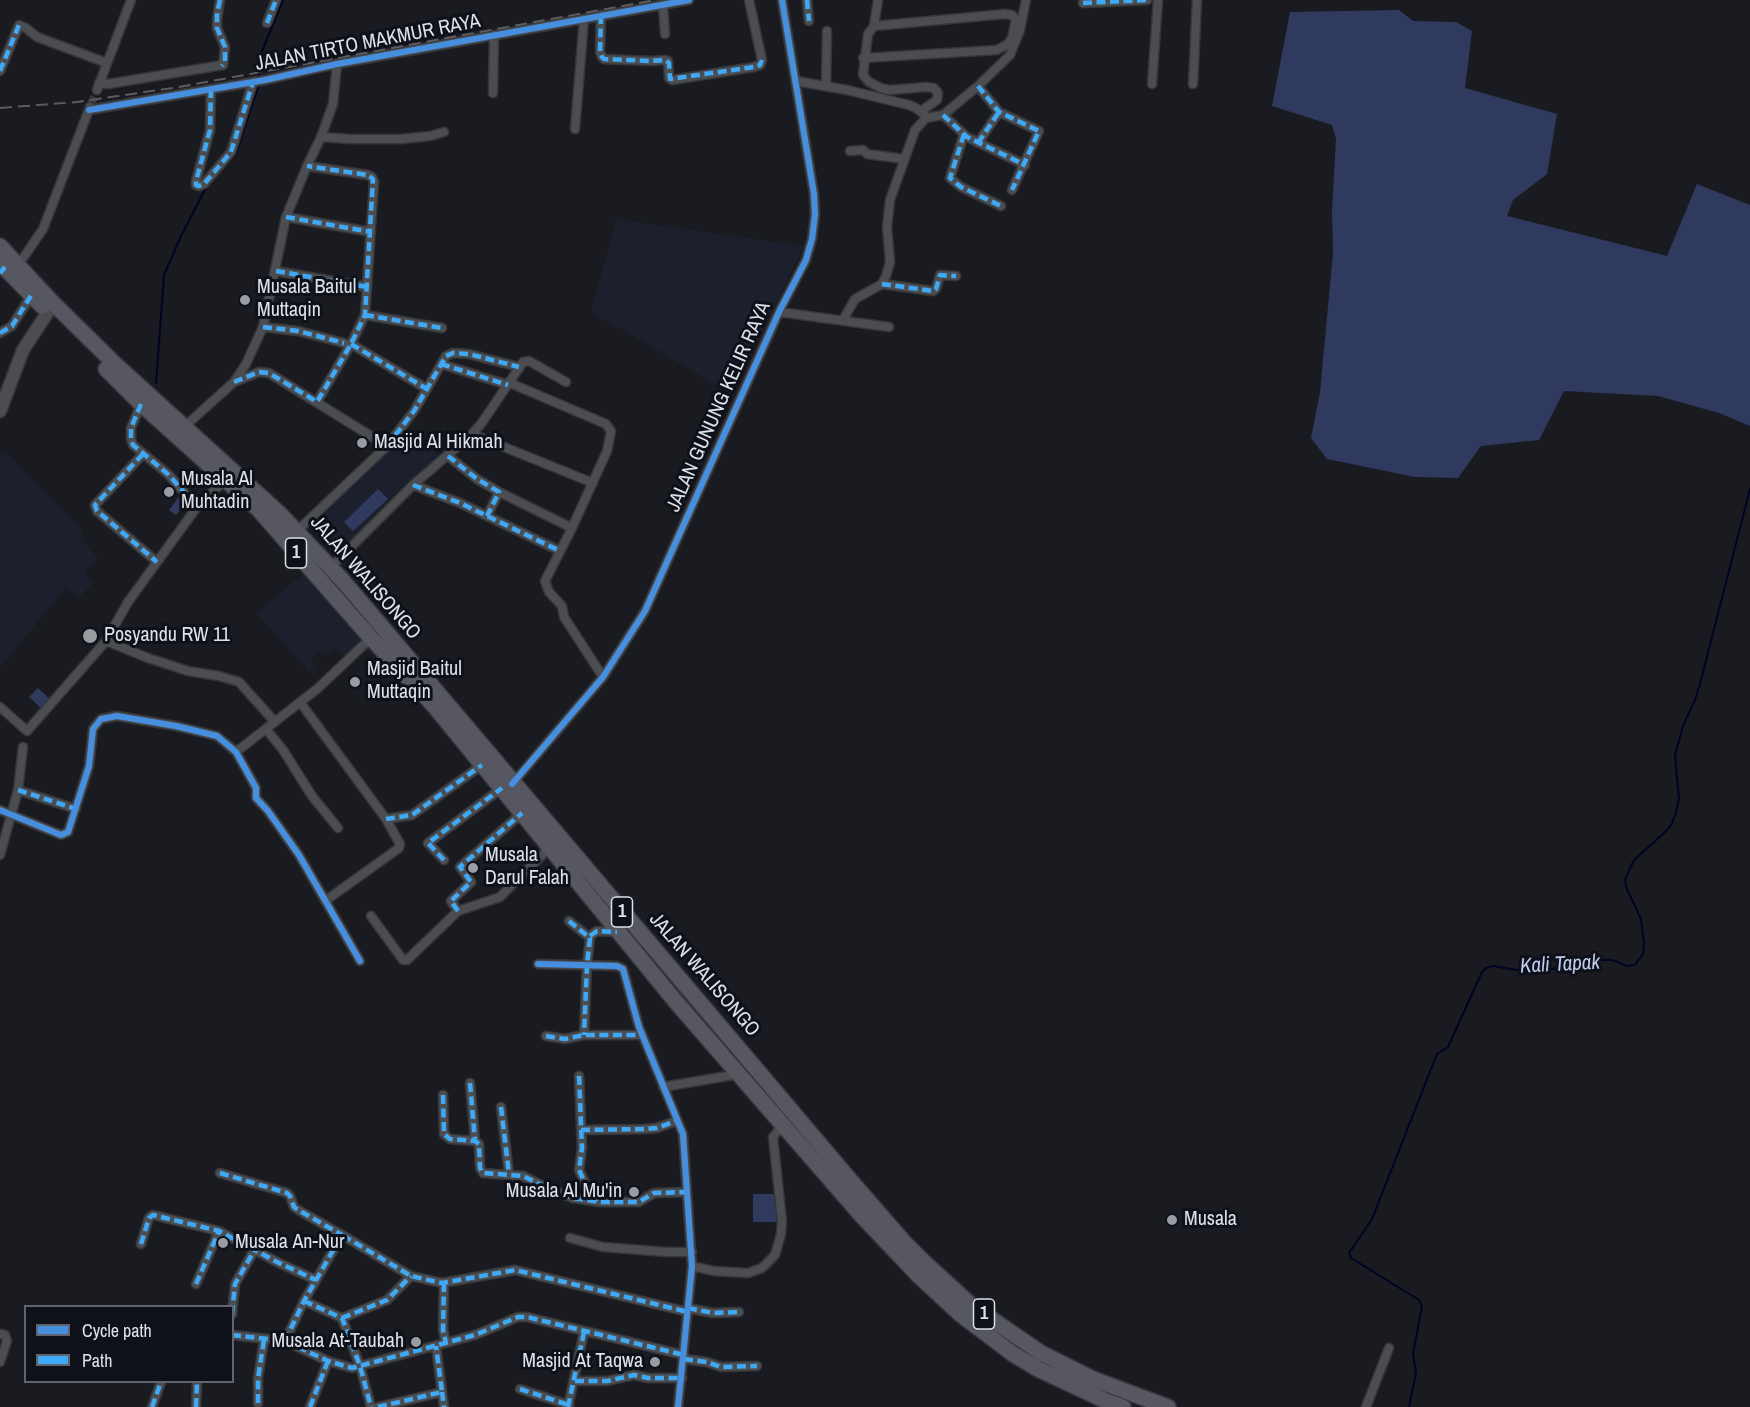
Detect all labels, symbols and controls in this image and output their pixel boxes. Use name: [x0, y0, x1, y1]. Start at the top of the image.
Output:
street label: JALAN TIRTO MAKMUR RAYA: [254, 9, 482, 77]
place label: Musala Baitul Muttaqin: [257, 276, 356, 323]
marker: Musala Baitul Muttaqin: [238, 293, 252, 307]
street label: JALAN GUNUNG KELIR RAYA: [662, 298, 776, 516]
place label: Masjid Al Hikmah: [374, 431, 502, 455]
marker: Masjid Al Hikmah: [355, 436, 369, 450]
place label: Musala Al Muhtadin: [181, 468, 253, 515]
marker: Musala Al Muhtadin: [162, 485, 176, 499]
street label: JALAN WALISONGO: [305, 511, 425, 645]
road number: 1: [286, 538, 306, 568]
place label: Posyandu RW 11: [104, 624, 230, 648]
marker: Posyandu RW 11: [81, 627, 99, 645]
place label: Masjid Baitul Muttaqin: [367, 658, 462, 705]
marker: Masjid Baitul Muttaqin: [348, 675, 362, 689]
place label: Musala Darul Falah: [485, 844, 569, 891]
marker: Musala Darul Falah: [466, 861, 480, 875]
road number: 1: [612, 897, 632, 927]
street label: JALAN WALISONGO: [644, 908, 764, 1042]
water label: Kali Tapak: [1519, 950, 1601, 980]
place label: Musala Al Mu'in: [506, 1180, 622, 1204]
marker: Musala Al Mu'in: [627, 1185, 641, 1199]
place label: Musala: [1184, 1208, 1237, 1232]
marker: Musala: [1165, 1213, 1179, 1227]
place label: Musala An-Nur: [235, 1231, 344, 1255]
marker: Musala An-Nur: [216, 1236, 230, 1250]
road number: 1: [974, 1299, 994, 1329]
legend: [24, 1305, 234, 1383]
text: Cycle path: [82, 1318, 152, 1343]
place label: Musala At-Taubah: [272, 1330, 404, 1354]
marker: Musala At-Taubah: [409, 1335, 423, 1349]
text: Path: [82, 1348, 112, 1373]
place label: Masjid At Taqwa: [522, 1350, 643, 1374]
marker: Masjid At Taqwa: [648, 1355, 662, 1369]

